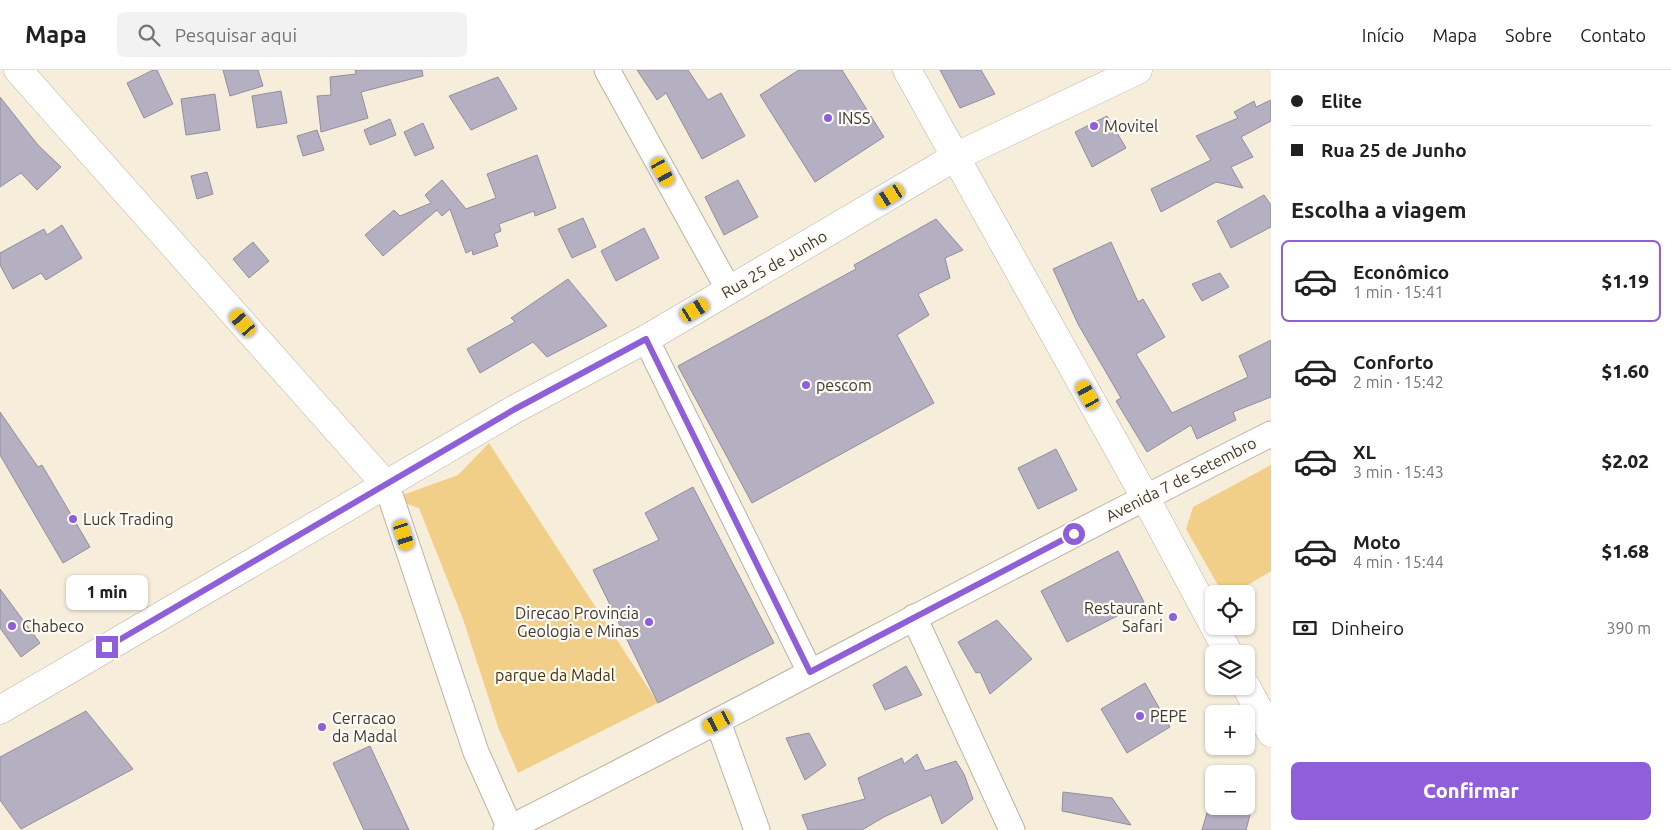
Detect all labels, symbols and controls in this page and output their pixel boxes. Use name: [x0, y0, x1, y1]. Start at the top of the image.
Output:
search box: [117, 12, 467, 57]
text: Mapa: [25, 21, 87, 48]
icon: search: [135, 21, 163, 49]
text: Pesquisar aqui: [175, 24, 297, 46]
text: Início: [1362, 25, 1404, 45]
text: Mapa: [1432, 25, 1477, 45]
text: Sobre: [1505, 25, 1552, 45]
text: Contato: [1580, 25, 1646, 45]
text: Elite: [1321, 90, 1362, 112]
place label: INSS: [838, 109, 870, 127]
marker: INSS: [822, 112, 834, 124]
place label: Movitel: [1104, 117, 1158, 135]
marker: Movitel: [1088, 120, 1100, 132]
text: Rua 25 de Junho: [1321, 139, 1467, 161]
car: [649, 155, 676, 189]
car: [873, 182, 906, 210]
text: Escolha a viagem: [1291, 197, 1466, 222]
street label: Rua 25 de Junho: [718, 226, 830, 302]
icon: car: [1293, 259, 1338, 304]
text: Econômico: [1353, 261, 1449, 283]
text: $1.19: [1601, 270, 1649, 292]
text: 1 min · 15:41: [1353, 283, 1444, 301]
car: [678, 296, 711, 324]
car: [227, 307, 258, 339]
icon: car: [1293, 349, 1338, 394]
text: Conforto: [1353, 351, 1434, 373]
text: $1.60: [1601, 360, 1649, 382]
text: 2 min · 15:42: [1353, 373, 1444, 391]
place label: pescom: [816, 376, 872, 394]
car: [1074, 378, 1101, 412]
marker: pescom: [800, 379, 812, 391]
street label: Avenida 7 de Setembro: [1103, 433, 1259, 525]
icon: car: [1293, 439, 1338, 484]
text: XL: [1353, 441, 1376, 463]
text: $2.02: [1601, 450, 1649, 472]
text: 3 min · 15:43: [1353, 463, 1444, 481]
place label: Luck Trading: [83, 510, 174, 528]
marker: Luck Trading: [67, 513, 79, 525]
car: [392, 518, 415, 552]
route start: [1063, 523, 1085, 545]
icon: car: [1293, 529, 1338, 574]
text: Moto: [1353, 531, 1401, 553]
text: $1.68: [1601, 540, 1649, 562]
text: 4 min · 15:44: [1353, 553, 1444, 571]
callout: 1 min: [66, 574, 148, 610]
text: 1 min: [87, 583, 127, 601]
map controls: [1205, 585, 1255, 815]
button: locate: [1205, 585, 1255, 635]
place label: Restaurant Safari: [1084, 599, 1164, 635]
place label: Direcao Provincia Geologia e Minas: [515, 604, 639, 640]
marker: Restaurant Safari: [1167, 611, 1179, 623]
icon: cash: [1291, 614, 1319, 642]
marker: Direcao Provincia Geologia e Minas: [643, 616, 655, 628]
place label: Chabeco: [22, 617, 84, 635]
text: Dinheiro: [1331, 617, 1404, 639]
text: 390 m: [1606, 619, 1651, 637]
marker: Chabeco: [6, 620, 18, 632]
route end: [96, 636, 118, 658]
button: layers: [1205, 645, 1255, 695]
park label: parque da Madal: [495, 666, 615, 684]
button: +: [1205, 705, 1255, 755]
place label: PEPE: [1150, 707, 1187, 725]
place label: Cerracao da Madal: [332, 709, 397, 745]
car: [701, 709, 734, 735]
marker: PEPE: [1134, 710, 1146, 722]
marker: Cerracao da Madal: [316, 721, 328, 733]
button: Confirmar: [1291, 762, 1651, 820]
button: −: [1205, 765, 1255, 815]

